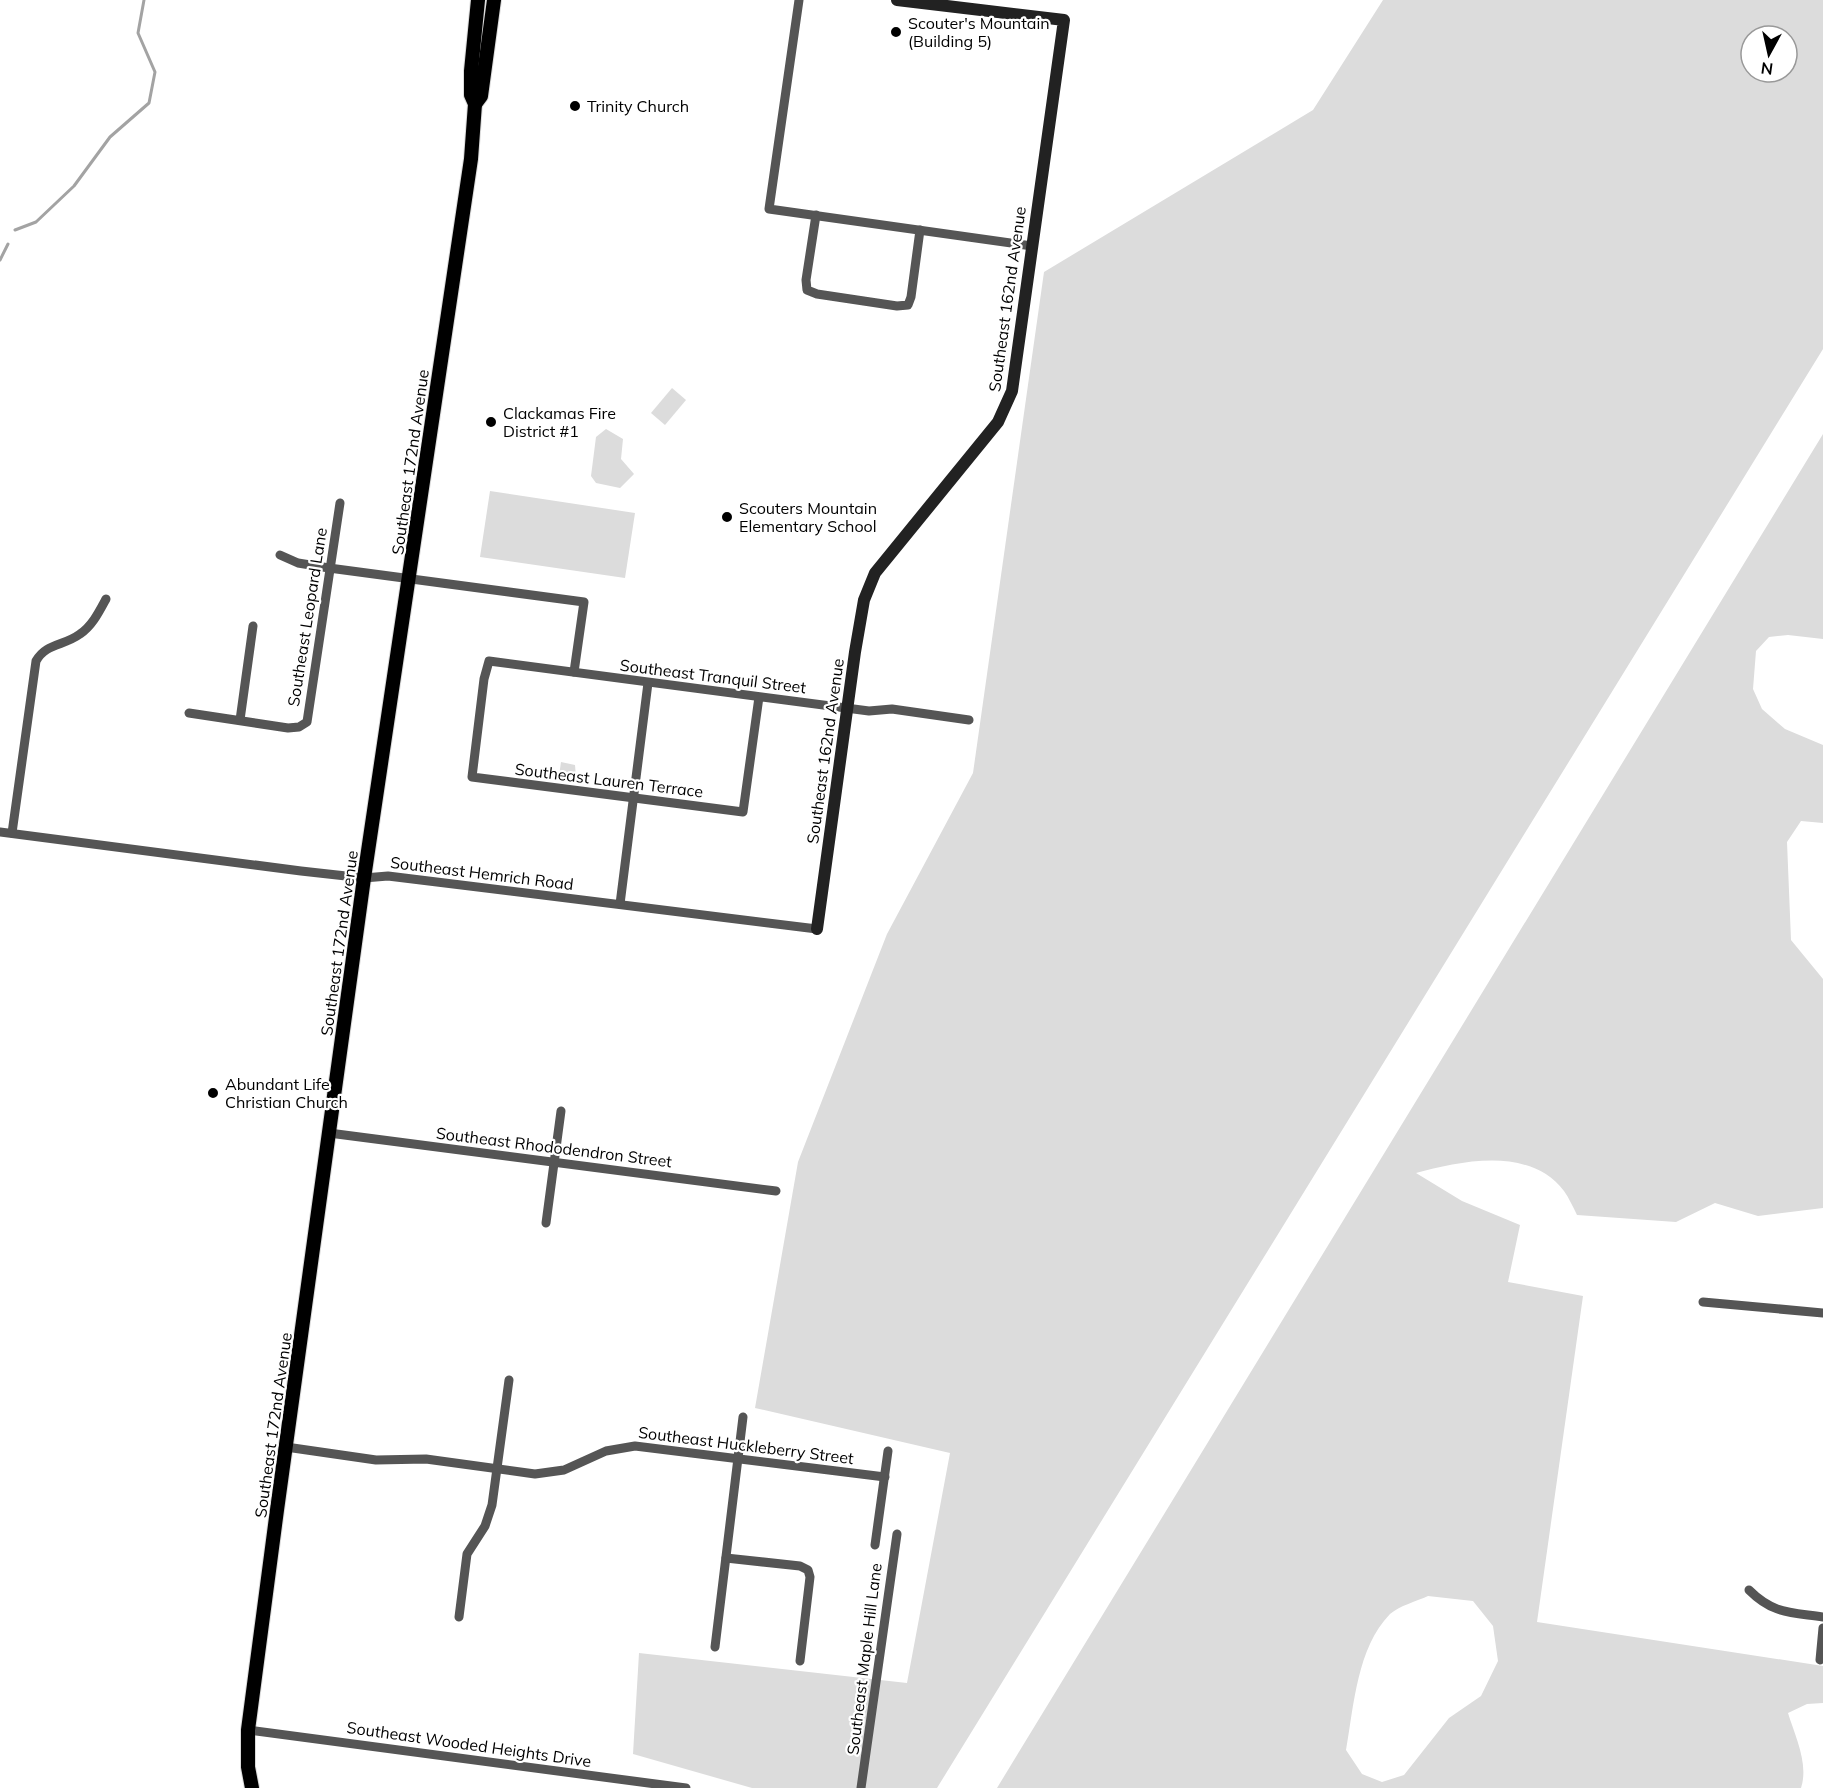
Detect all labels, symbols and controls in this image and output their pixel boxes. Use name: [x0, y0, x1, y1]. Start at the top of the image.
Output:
place label: Scouter's Mountain (Building 5): [908, 13, 1050, 51]
north arrow: [1739, 24, 1799, 84]
marker: Scouter's Mountain (Building 5): [889, 25, 903, 39]
text: N: [1760, 58, 1774, 80]
place label: Trinity Church: [587, 96, 689, 116]
marker: Trinity Church: [568, 99, 582, 113]
street label: Southeast 162nd Avenue: [984, 205, 1030, 393]
street label: Southeast 172nd Avenue: [387, 368, 433, 556]
place label: Clackamas Fire District #1: [503, 403, 616, 441]
marker: Clackamas Fire District #1: [484, 415, 498, 429]
place label: Scouters Mountain Elementary School: [739, 498, 877, 536]
marker: Scouters Mountain Elementary School: [720, 510, 734, 524]
street label: Southeast Leopard Lane: [283, 526, 331, 708]
street label: Southeast Tranquil Street: [619, 655, 808, 697]
street label: Southeast 162nd Avenue: [802, 657, 848, 845]
street label: Southeast Lauren Terrace: [514, 759, 704, 801]
street label: Southeast 172nd Avenue: [316, 849, 362, 1037]
street label: Southeast Hemrich Road: [389, 852, 575, 894]
place label: Abundant Life Christian Church: [225, 1074, 348, 1112]
marker: Abundant Life Christian Church: [206, 1086, 220, 1100]
street label: Southeast Rhododendron Street: [435, 1123, 673, 1171]
street label: Southeast 172nd Avenue: [250, 1331, 296, 1519]
street label: Southeast Huckleberry Street: [637, 1422, 855, 1468]
street label: Southeast Maple Hill Lane: [842, 1562, 886, 1756]
street label: Southeast Wooded Heights Drive: [346, 1717, 592, 1771]

